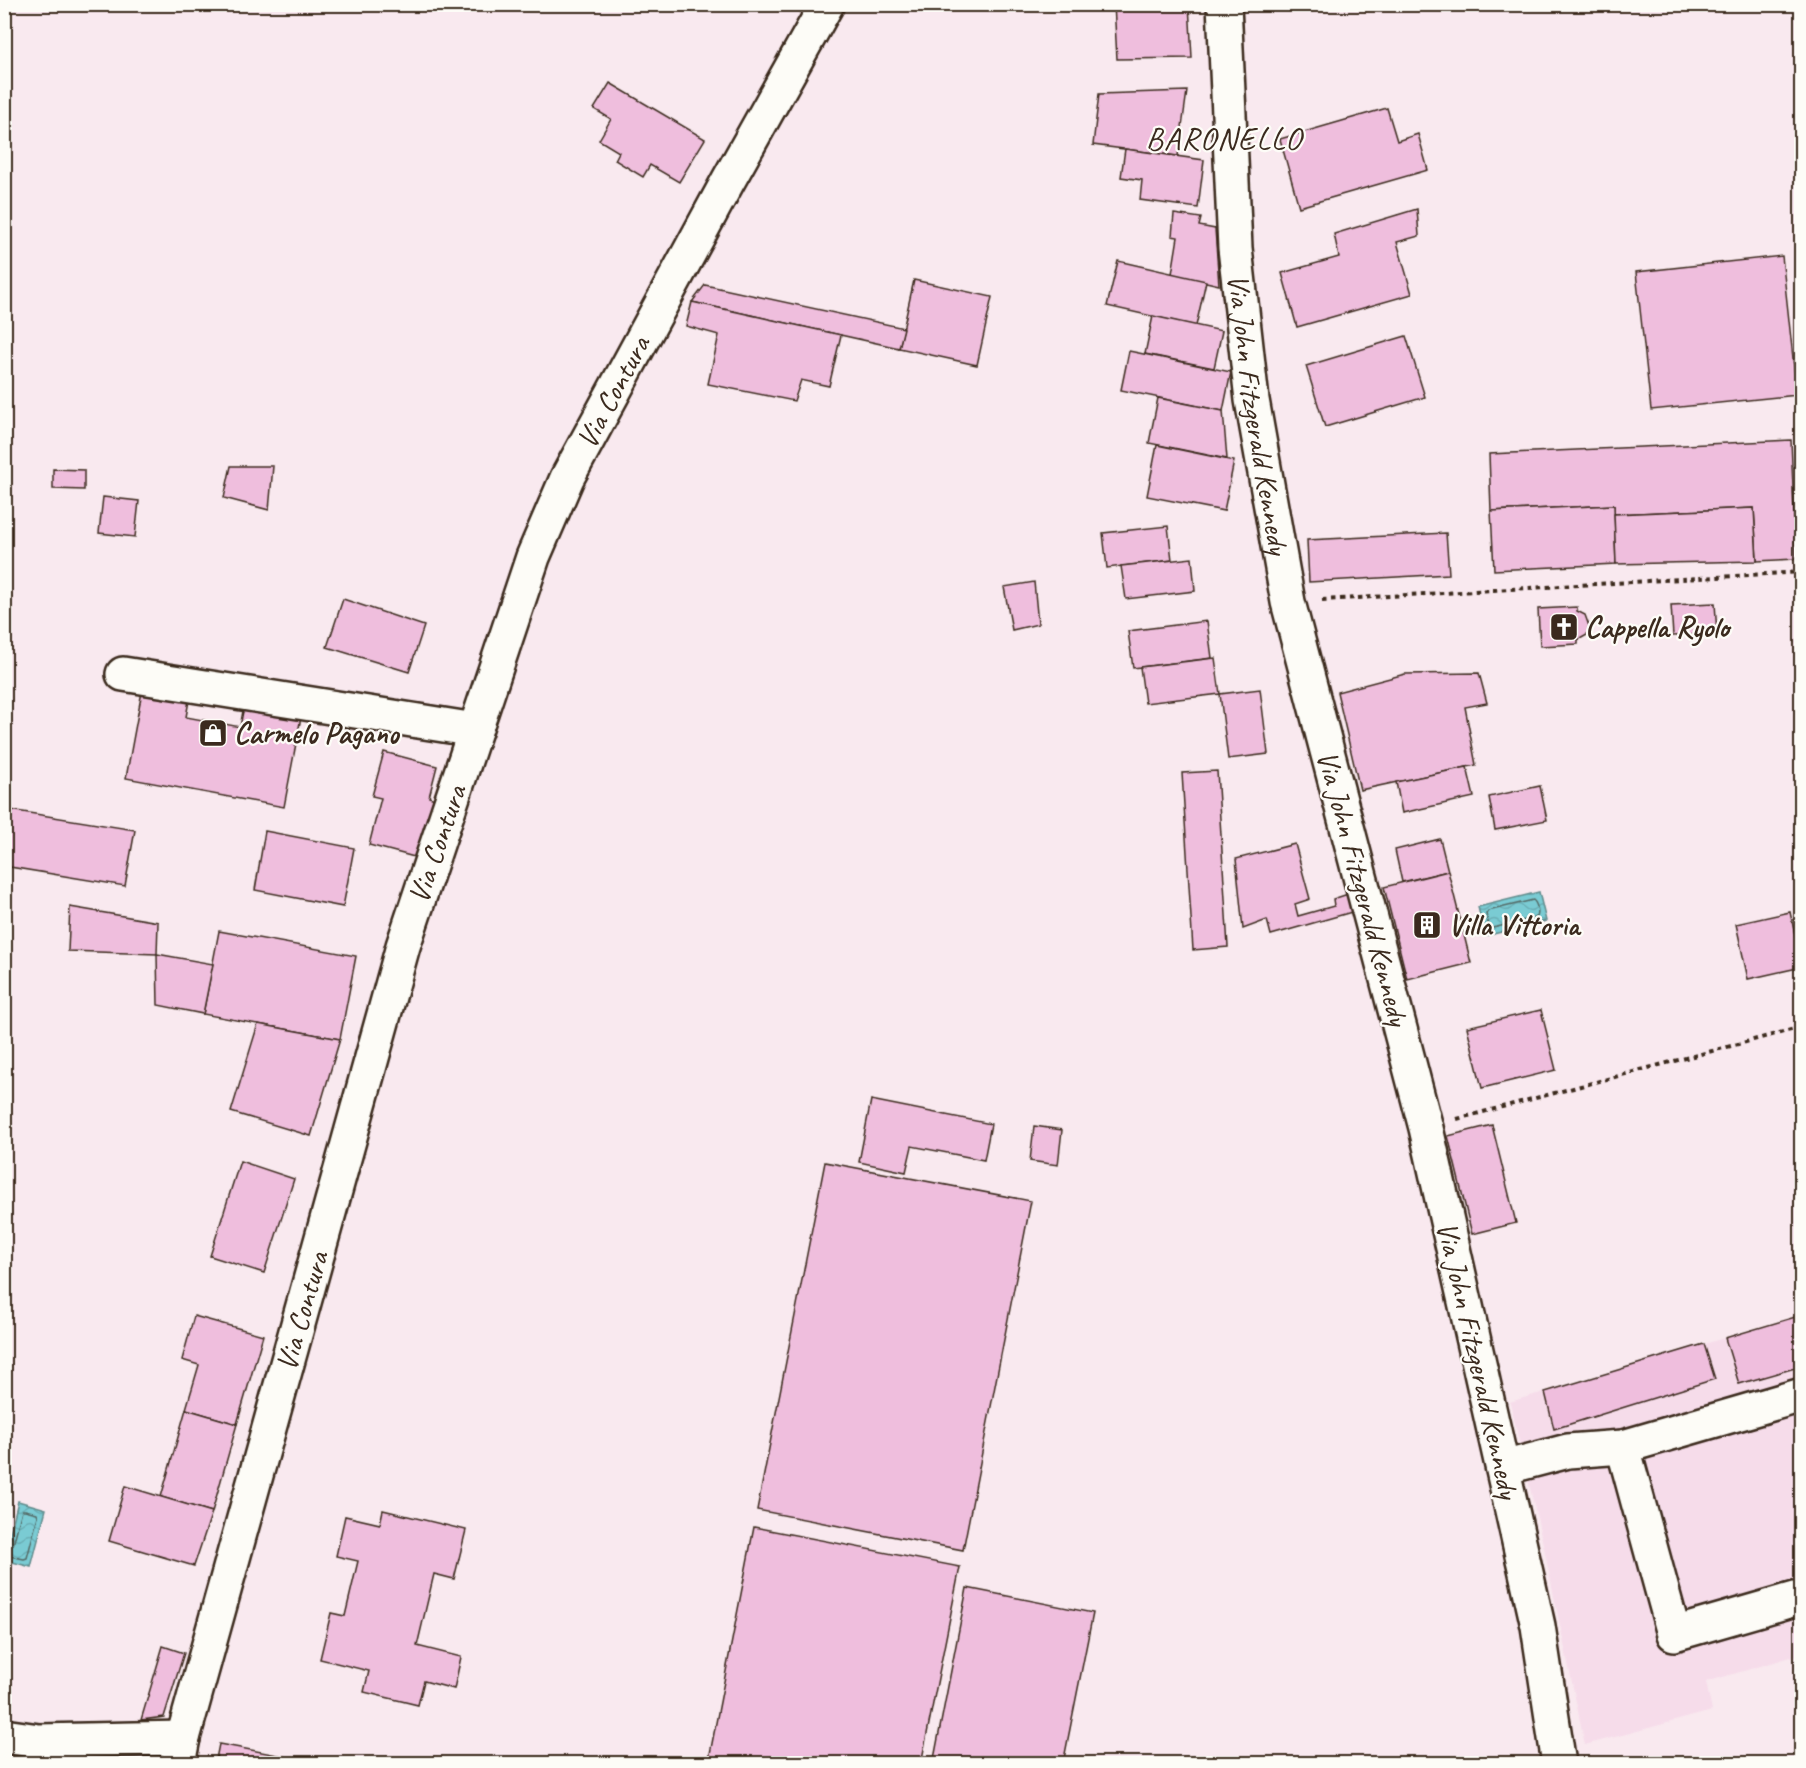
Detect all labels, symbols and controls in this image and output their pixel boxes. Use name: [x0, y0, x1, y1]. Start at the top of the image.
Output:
district label: BARONELLO: [1146, 118, 1304, 159]
street label: Via John Fitzgerald Kennedy: [1219, 272, 1299, 560]
street label: Via Contura: [568, 327, 659, 455]
place label: Cappella Ryolo: [1585, 608, 1732, 647]
church icon: Cappella Ryolo: [1548, 611, 1580, 643]
place label: Carmelo Pagano: [234, 714, 401, 752]
shop icon: Carmelo Pagano: [197, 717, 229, 749]
street label: Via John Fitzgerald Kennedy: [1308, 746, 1419, 1032]
street label: Via Contura: [399, 778, 475, 908]
place label: Villa Vittoria: [1448, 906, 1582, 944]
building icon: Villa Vittoria: [1411, 909, 1443, 941]
street label: Via John Fitzgerald Kennedy: [1428, 1218, 1529, 1505]
street label: Via Contura: [267, 1245, 338, 1375]

